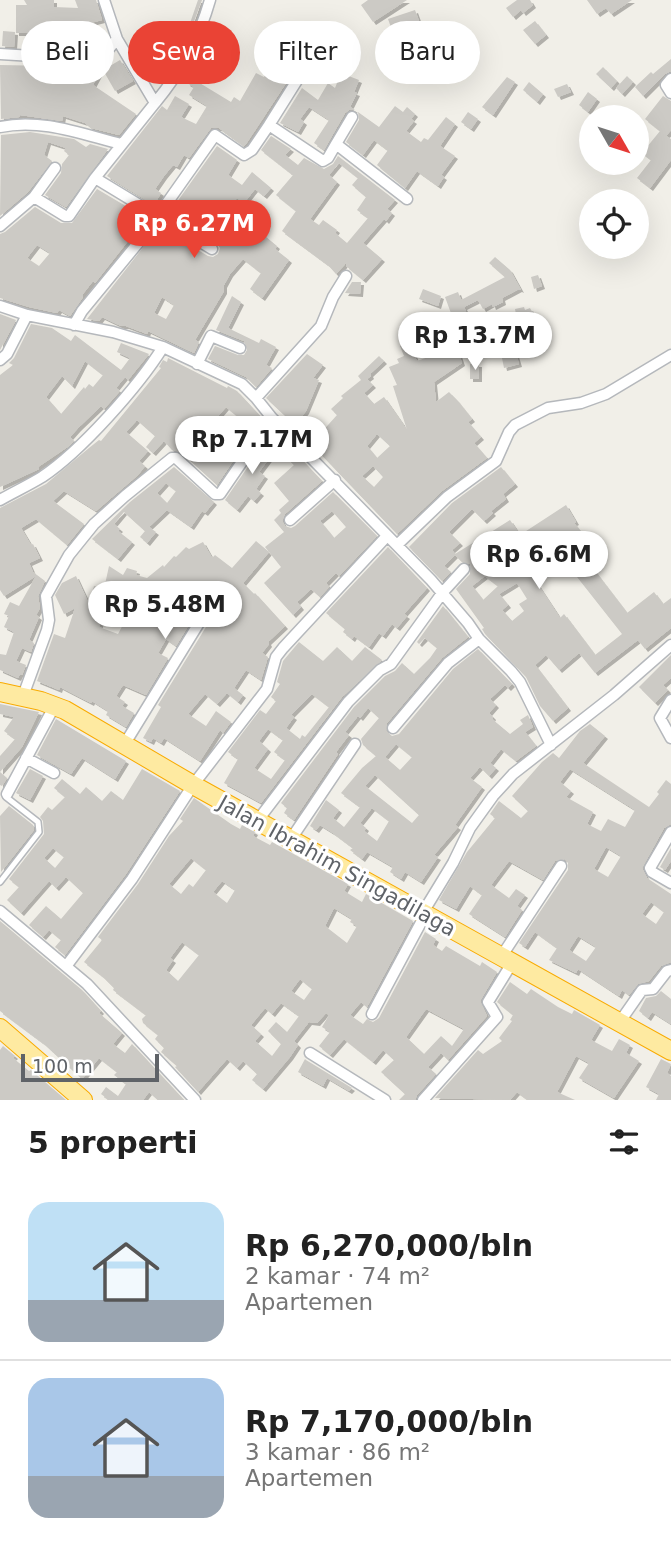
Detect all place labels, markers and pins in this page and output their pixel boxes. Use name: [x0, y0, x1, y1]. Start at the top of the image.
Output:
pin: Rp 6.27M: [122, 201, 266, 260]
pin: Rp 13.7M: [403, 312, 547, 372]
pin: Rp 7.17M: [180, 416, 324, 476]
pin: Rp 6.6M: [474, 532, 604, 591]
pin: Rp 5.48M: [93, 582, 237, 641]

